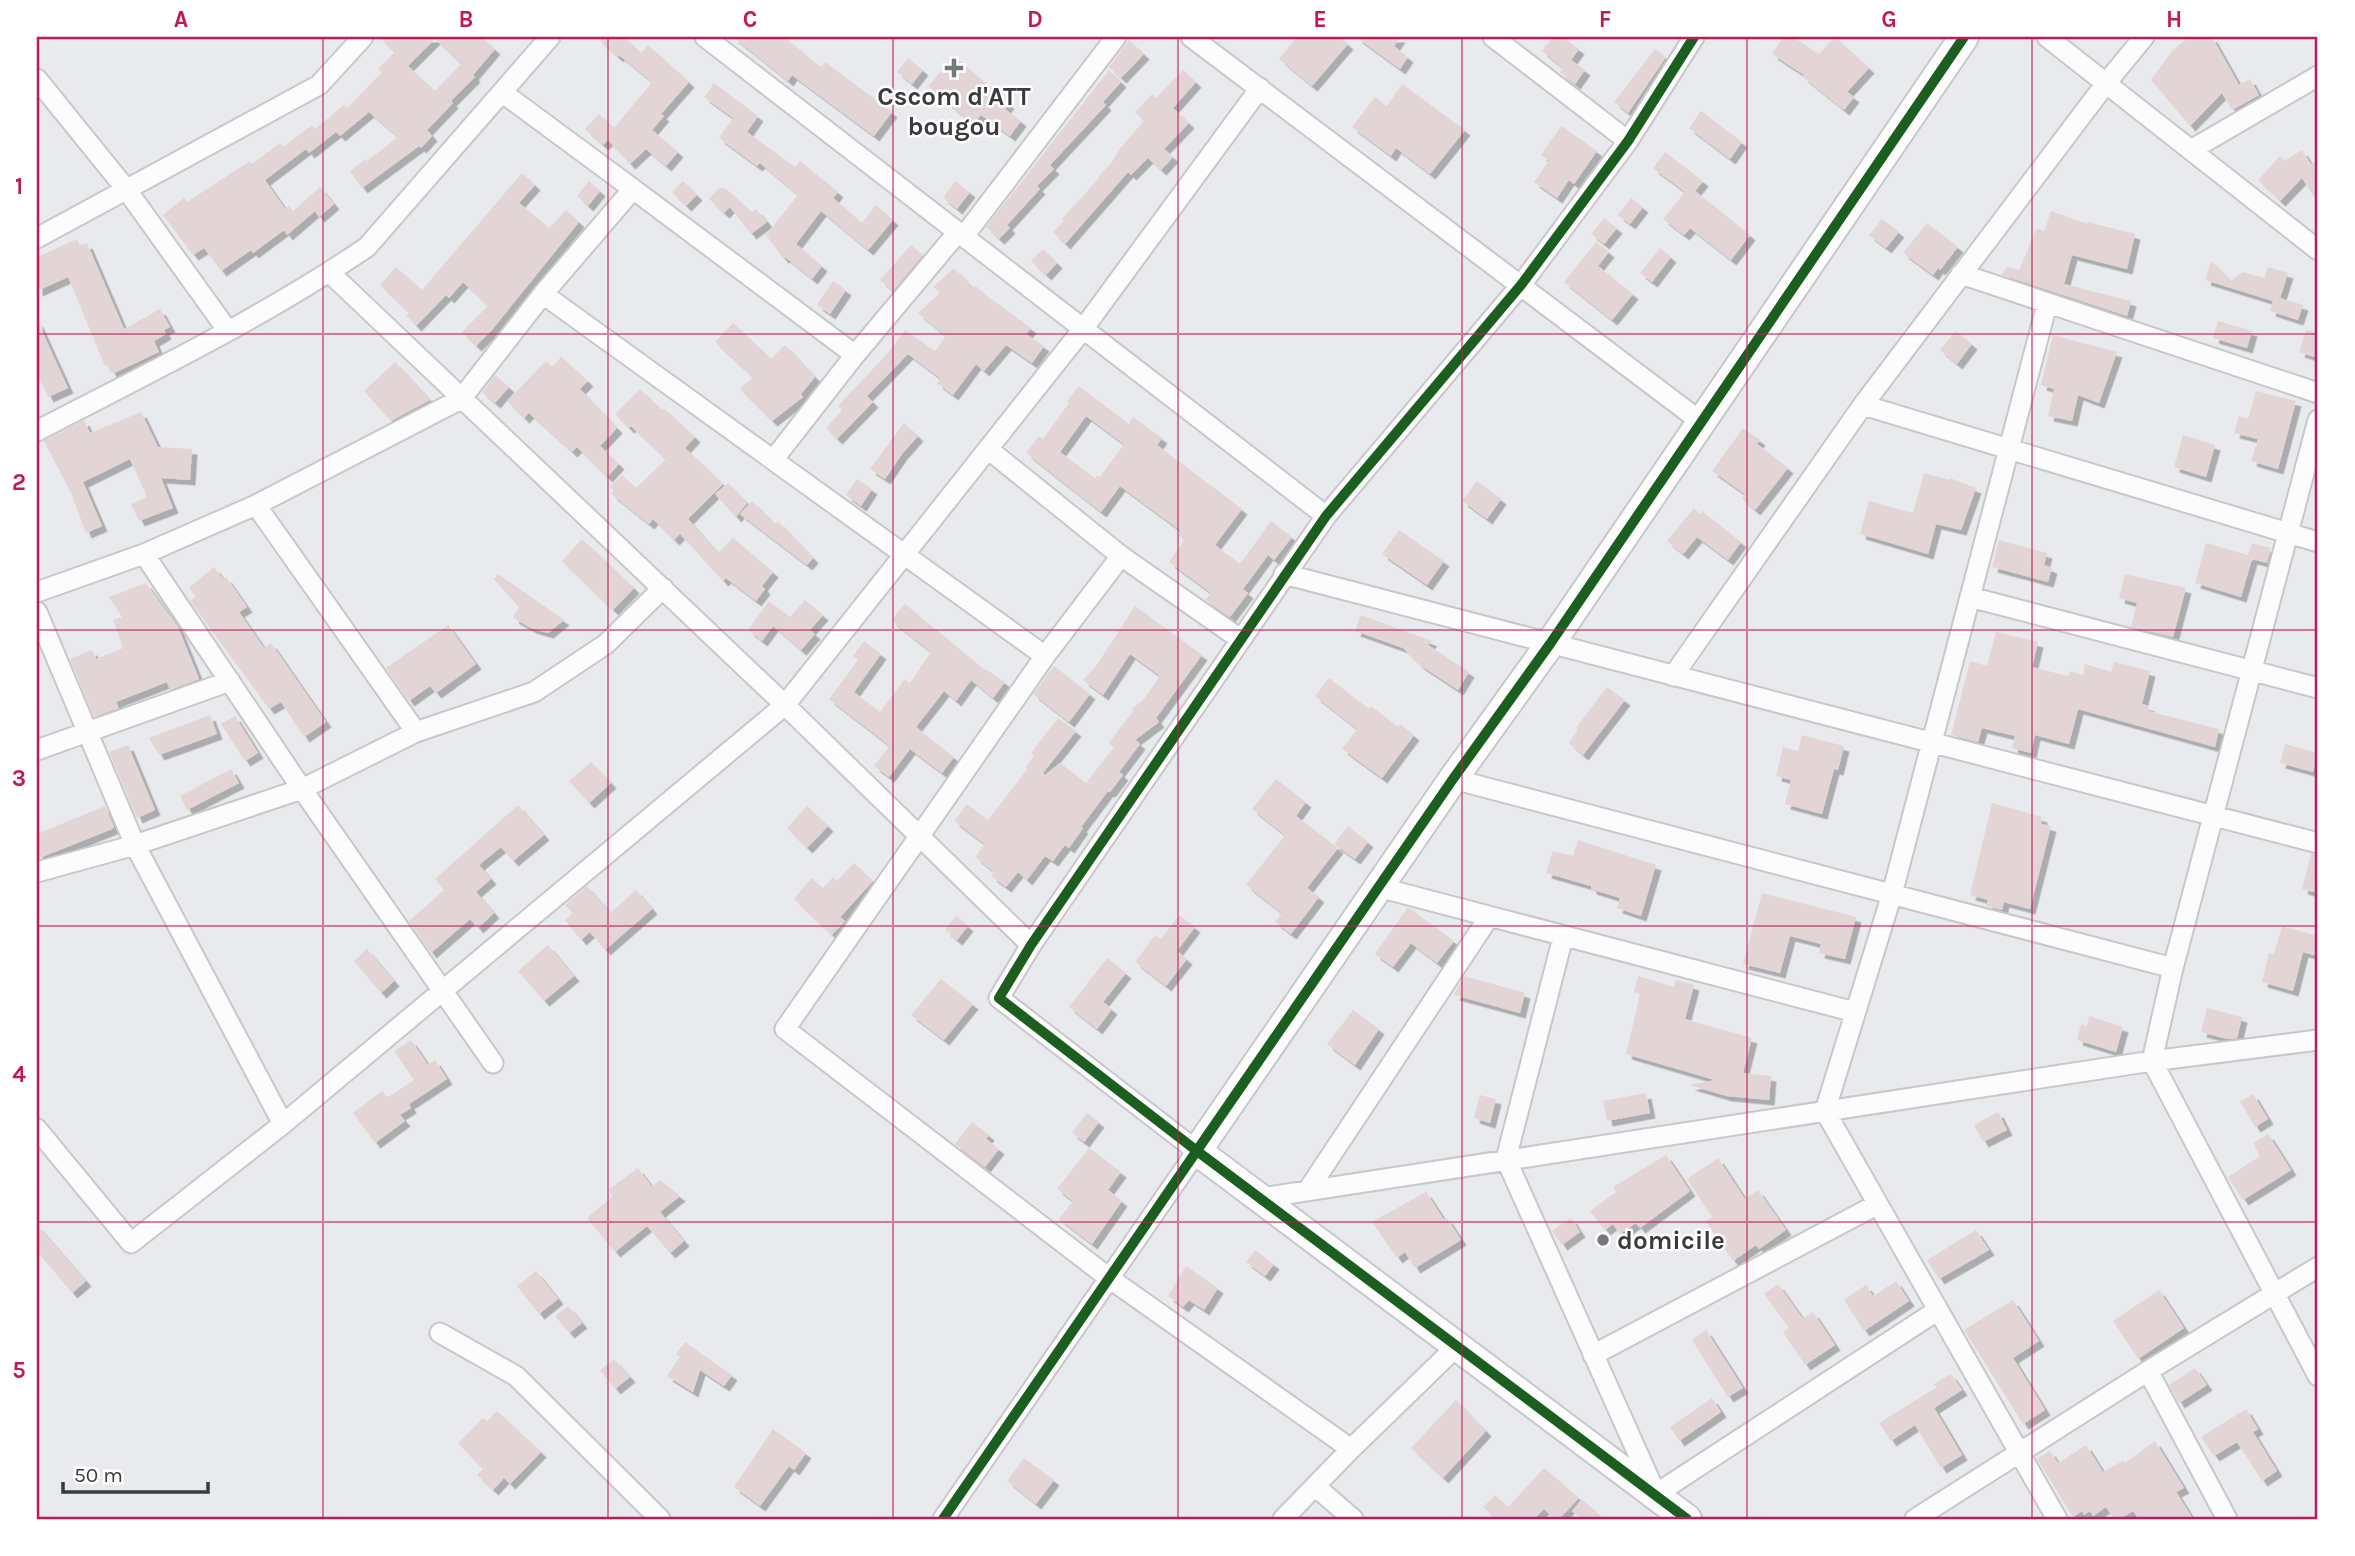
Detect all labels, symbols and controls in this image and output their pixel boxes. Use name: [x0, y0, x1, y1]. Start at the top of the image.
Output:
text: A: [174, 6, 188, 33]
text: B: [459, 6, 473, 33]
text: C: [743, 6, 757, 33]
text: D: [1027, 6, 1043, 33]
text: E: [1313, 6, 1327, 33]
text: F: [1599, 6, 1611, 33]
text: G: [1881, 6, 1897, 33]
text: H: [2166, 6, 2182, 33]
marker: Cscom d'ATT bougou: [944, 58, 964, 78]
place label: Cscom d'ATT bougou: [877, 81, 1031, 142]
text: 1: [15, 173, 23, 200]
text: 2: [12, 469, 26, 496]
text: 3: [12, 765, 26, 792]
text: 4: [12, 1061, 26, 1088]
place label: domicile: [1617, 1225, 1725, 1256]
marker: domicile: [1595, 1232, 1611, 1248]
text: 5: [12, 1357, 26, 1384]
scale bar: [63, 1451, 208, 1495]
text: 50 m: [74, 1463, 123, 1487]

